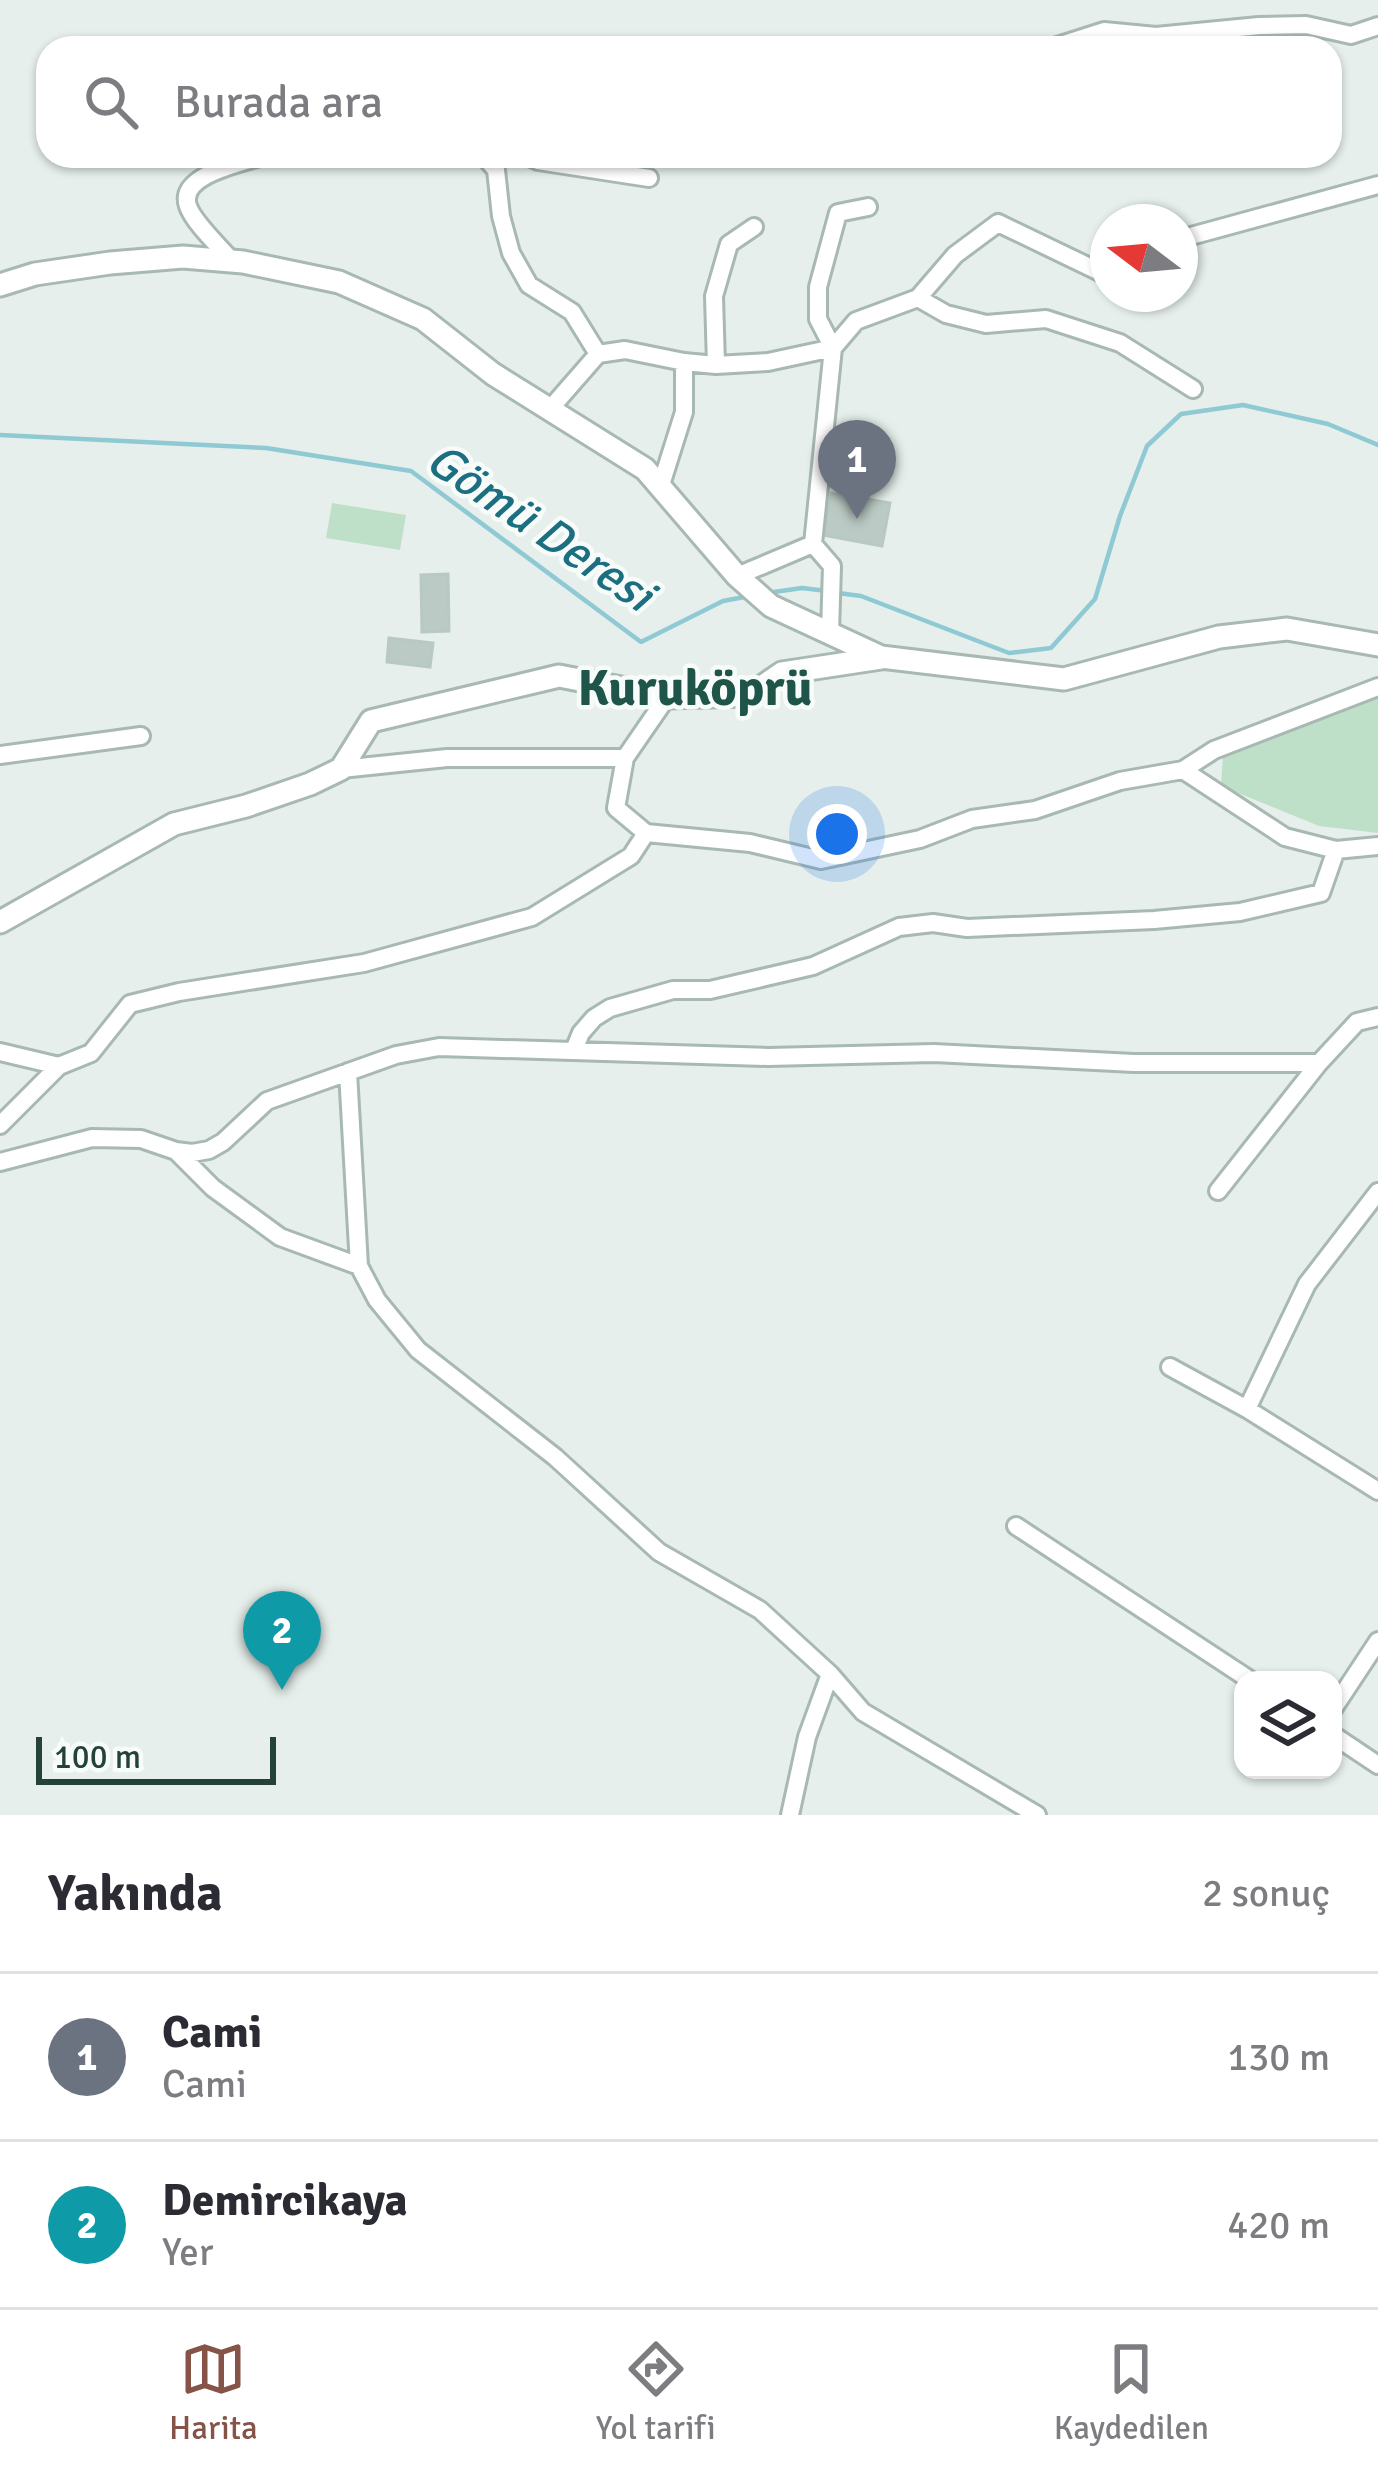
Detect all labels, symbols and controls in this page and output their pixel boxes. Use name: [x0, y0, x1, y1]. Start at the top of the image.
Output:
search box: [36, 36, 1342, 168]
icon: search: [78, 69, 144, 135]
text: Burada ara: [174, 75, 383, 130]
north arrow: [1090, 204, 1198, 312]
pin: 1: [818, 420, 896, 519]
water label: Gömü Deresi: [416, 430, 668, 627]
district label: Kuruköprü: [577, 657, 813, 720]
your location: [807, 804, 867, 864]
pin: 2: [243, 1591, 321, 1690]
map controls: [1234, 1671, 1342, 1779]
button: layers: [1234, 1671, 1342, 1779]
scale bar: [36, 1731, 276, 1784]
text: 100 m: [54, 1737, 141, 1778]
text: Yakında: [48, 1862, 222, 1925]
text: 2 sonuç: [1202, 1869, 1330, 1917]
text: Cami: [162, 2005, 262, 2060]
text: 1: [76, 2033, 98, 2081]
text: 130 m: [1227, 2033, 1330, 2081]
text: Cami: [162, 2060, 247, 2108]
text: Demircikaya: [162, 2173, 408, 2228]
text: 2: [76, 2201, 98, 2249]
text: 420 m: [1227, 2201, 1330, 2249]
text: Yer: [162, 2228, 213, 2276]
tab: Harita: [169, 2336, 258, 2449]
tab: Yol tarifi: [596, 2336, 716, 2449]
tab: Kaydedilen: [1054, 2336, 1209, 2449]

